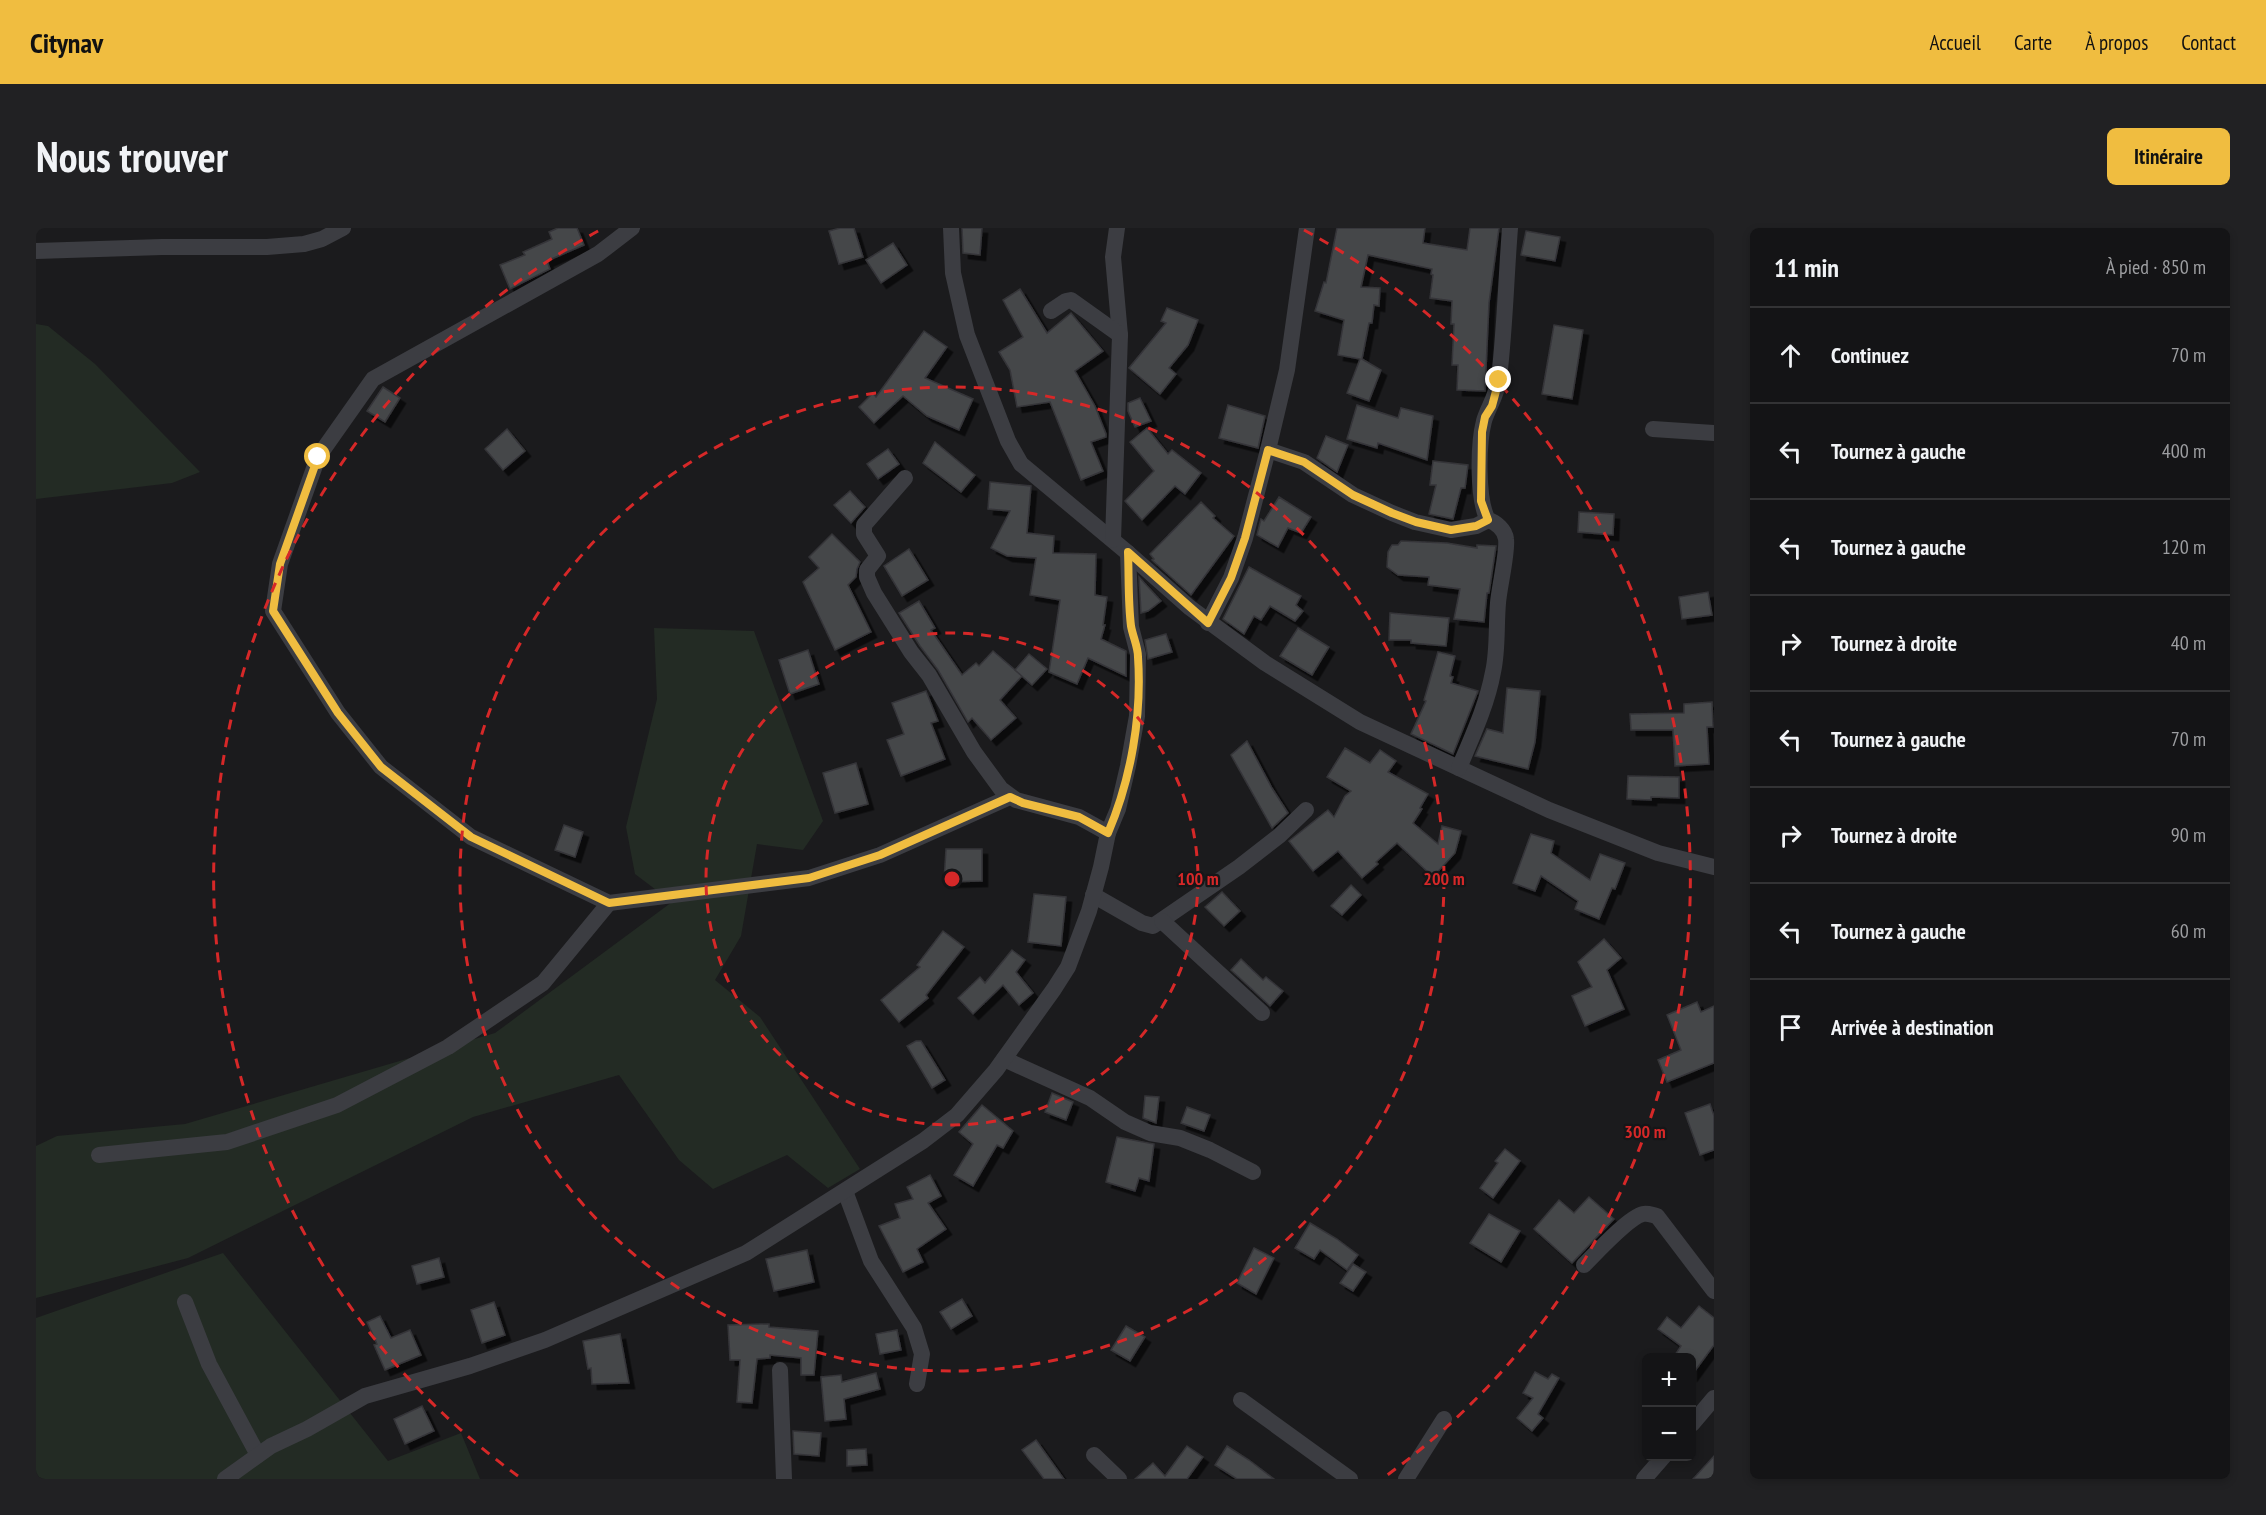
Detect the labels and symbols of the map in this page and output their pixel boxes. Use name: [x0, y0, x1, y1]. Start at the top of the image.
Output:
route end: [1485, 366, 1511, 392]
route start: [304, 443, 330, 469]
text: 100 m: [1177, 867, 1219, 890]
text: 200 m: [1423, 867, 1465, 890]
centre of rings: [942, 869, 962, 889]
text: 300 m: [1624, 1120, 1666, 1143]

